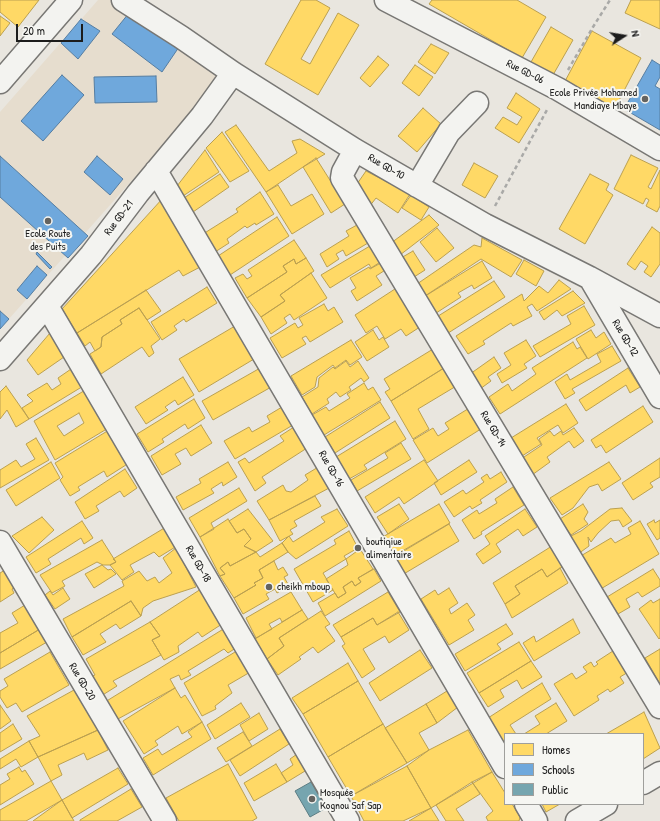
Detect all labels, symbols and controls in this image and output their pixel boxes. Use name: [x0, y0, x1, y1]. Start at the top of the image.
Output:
scale bar: [18, 16, 85, 42]
north arrow: [604, 16, 644, 56]
text: 20 m: [23, 22, 45, 39]
text: N: [628, 29, 643, 38]
street label: Rue GD-06: [504, 57, 546, 87]
place label: Ecole Privée Mohamed Mandiaye Mbaye: [550, 86, 637, 112]
marker: Ecole Privée Mohamed Mandiaye Mbaye: [640, 94, 650, 104]
street label: Rue GD-10: [365, 151, 407, 183]
street label: Rue GD-21: [102, 198, 136, 238]
marker: Ecole Route des Puits: [43, 216, 53, 226]
place label: Ecole Route des Puits: [25, 227, 71, 253]
street label: Rue GD-12: [609, 317, 641, 359]
street label: Rue GD-14: [477, 409, 509, 449]
street label: Rue GD-16: [315, 449, 347, 489]
place label: boutiqiue alimentaire: [366, 535, 412, 561]
street label: Rue GD-18: [182, 543, 214, 585]
marker: boutiqiue alimentaire: [353, 543, 363, 553]
place label: cheikh mboup: [277, 580, 330, 594]
marker: cheikh mboup: [264, 582, 274, 592]
street label: Rue GD-20: [66, 661, 98, 703]
legend: [504, 733, 644, 805]
text: Homes: [542, 741, 570, 758]
text: Schools: [542, 761, 575, 778]
text: Public: [542, 781, 568, 798]
place label: Mosquée Kognou Saf Sap: [320, 786, 381, 812]
marker: Mosquée Kognou Saf Sap: [307, 794, 317, 804]

